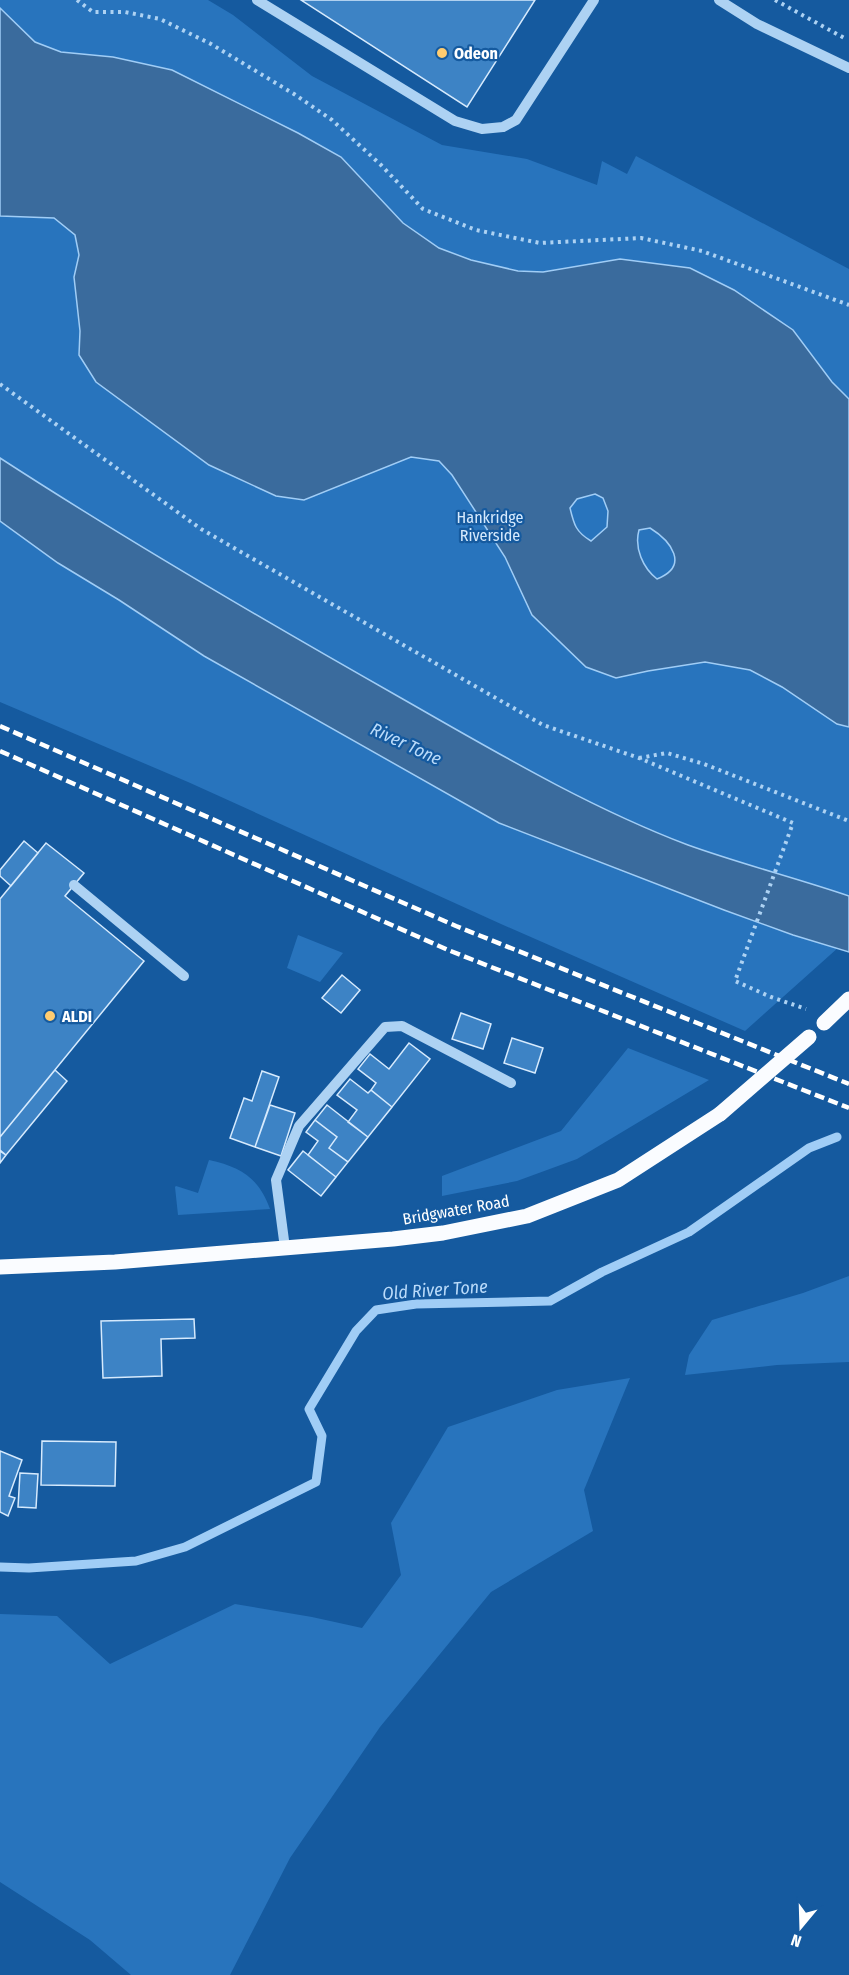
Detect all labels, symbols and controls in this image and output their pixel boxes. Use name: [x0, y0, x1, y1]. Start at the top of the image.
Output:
place label: Odeon: [454, 44, 498, 63]
marker: Odeon: [435, 46, 449, 60]
park label: Hankridge Riverside: [457, 508, 523, 545]
water label: River Tone: [367, 718, 445, 770]
place label: ALDI: [61, 1007, 92, 1026]
marker: ALDI: [43, 1009, 57, 1023]
street label: Bridgwater Road: [401, 1191, 511, 1229]
water label: Old River Tone: [382, 1275, 489, 1305]
north arrow: [771, 1897, 831, 1957]
text: N: [789, 1930, 804, 1951]

